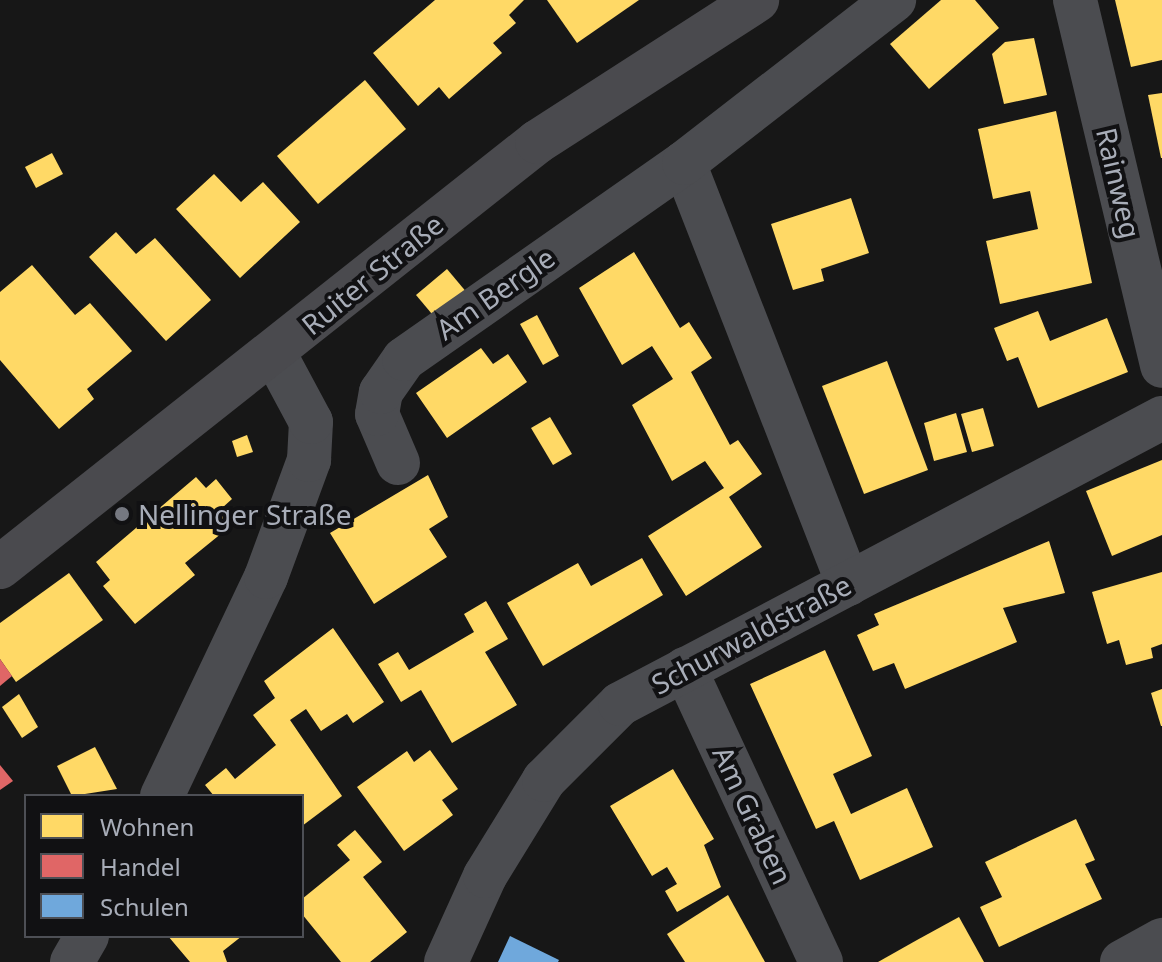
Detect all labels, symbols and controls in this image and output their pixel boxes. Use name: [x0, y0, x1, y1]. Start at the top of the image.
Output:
street label: Rainweg: [1090, 124, 1148, 242]
street label: Ruiter Straße: [294, 207, 450, 341]
street label: Am Bergle: [429, 240, 561, 346]
place label: Nellinger Straße: [138, 497, 352, 531]
marker: Nellinger Straße: [113, 505, 131, 523]
street label: Schurwaldstraße: [646, 567, 856, 701]
street label: Am Graben: [706, 740, 800, 890]
legend: [24, 794, 304, 938]
text: Wohnen: [100, 810, 194, 843]
text: Handel: [100, 850, 181, 883]
text: Schulen: [100, 890, 189, 923]

